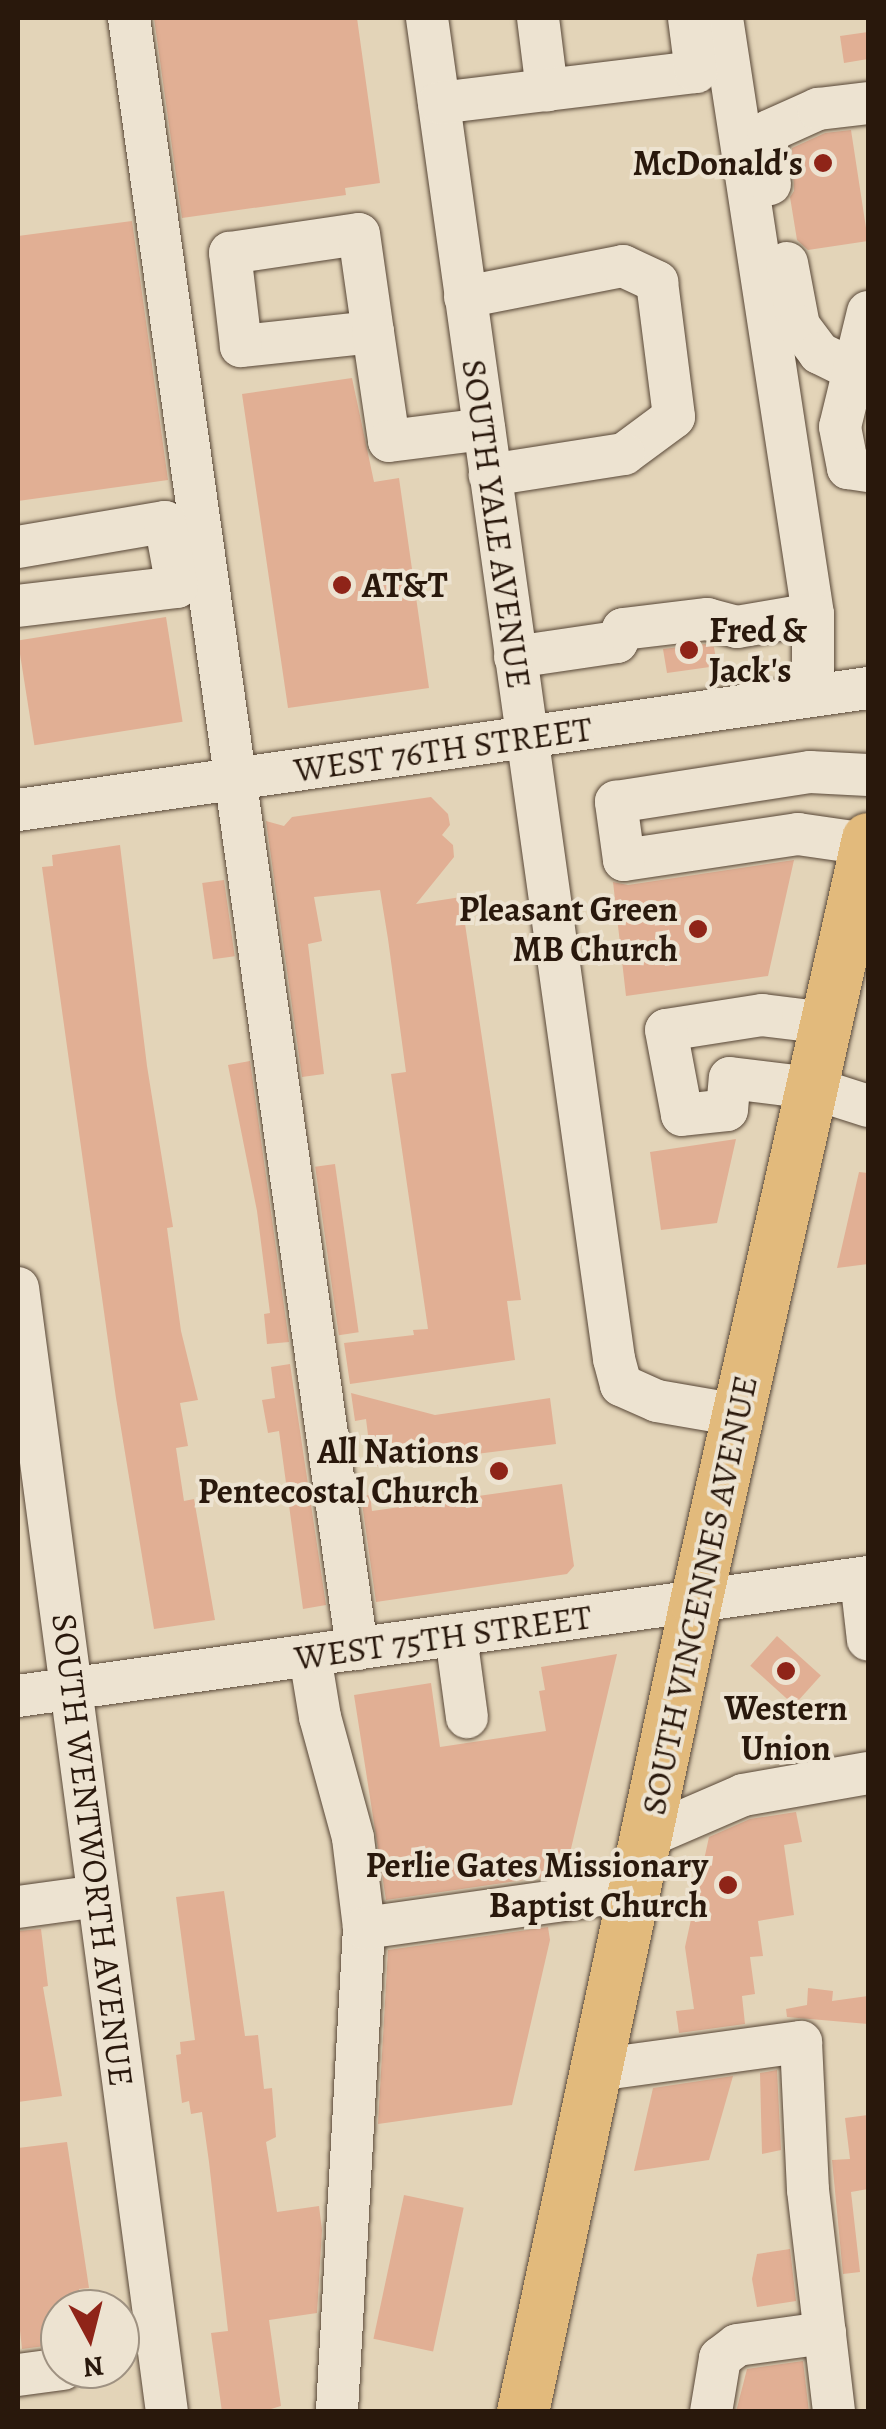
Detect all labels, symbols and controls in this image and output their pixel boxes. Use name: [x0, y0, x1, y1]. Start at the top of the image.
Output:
place label: McDonald's: [633, 142, 803, 184]
marker: McDonald's: [812, 152, 834, 174]
street label: SOUTH YALE AVENUE: [453, 357, 541, 691]
place label: AT&T: [362, 564, 448, 606]
marker: AT&T: [331, 574, 353, 596]
place label: Fred & Jack's: [709, 609, 807, 691]
marker: Fred & Jack's: [678, 639, 700, 661]
street label: WEST 76TH STREET: [291, 707, 595, 791]
place label: Pleasant Green MB Church: [459, 888, 678, 970]
marker: Pleasant Green MB Church: [687, 918, 709, 940]
street label: SOUTH VINCENNES AVENUE: [632, 1372, 766, 1818]
place label: All Nations Pentecostal Church: [198, 1430, 479, 1512]
marker: All Nations Pentecostal Church: [488, 1460, 510, 1482]
street label: WEST 75TH STREET: [292, 1595, 594, 1679]
street label: SOUTH WENTWORTH AVENUE: [43, 1611, 143, 2089]
marker: Western Union: [775, 1660, 797, 1682]
place label: Western Union: [724, 1687, 848, 1769]
place label: Perlie Gates Missionary Baptist Church: [366, 1844, 708, 1926]
marker: Perlie Gates Missionary Baptist Church: [717, 1874, 739, 1896]
north arrow: [40, 2289, 140, 2389]
text: N: [81, 2347, 106, 2387]

